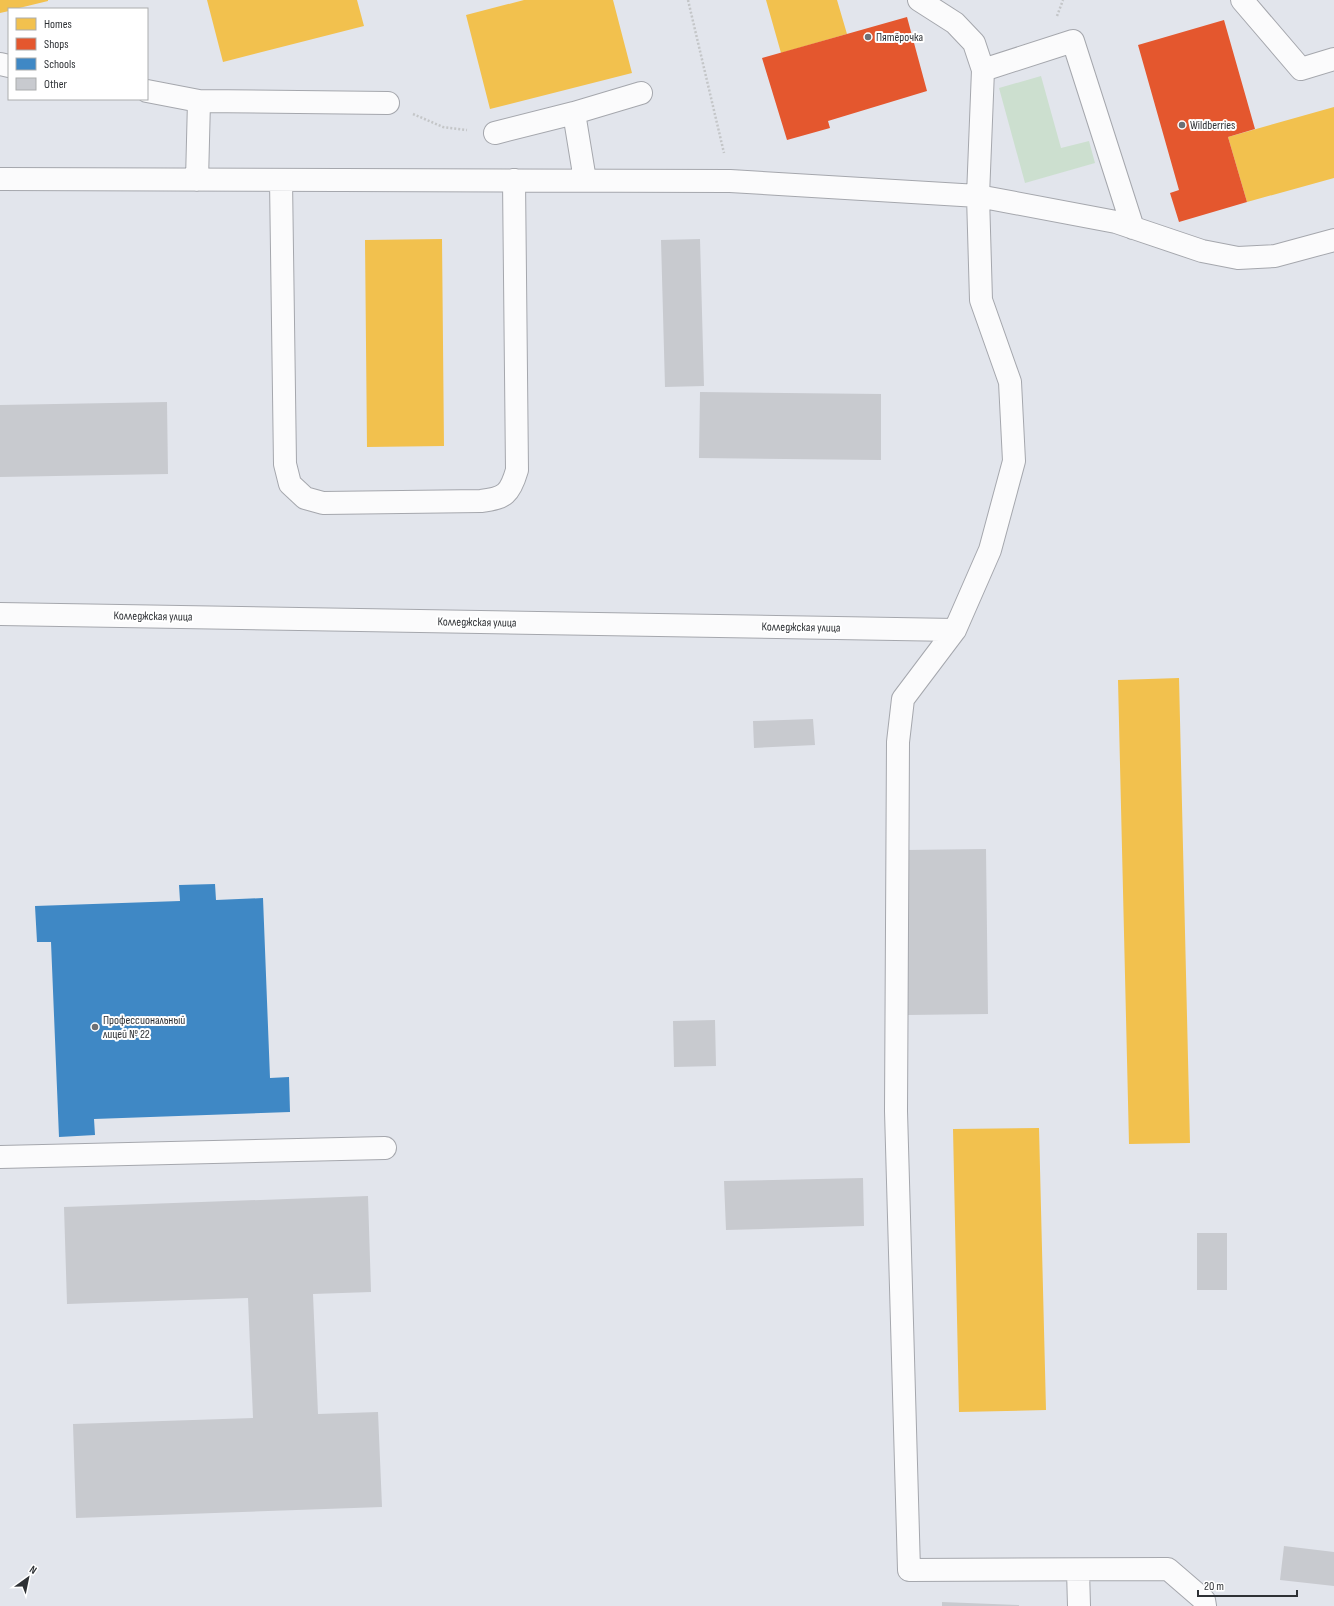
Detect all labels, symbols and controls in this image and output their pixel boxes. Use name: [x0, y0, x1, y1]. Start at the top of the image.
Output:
legend: [8, 8, 148, 100]
text: Homes: [44, 17, 72, 32]
place label: Пятёрочка: [876, 30, 924, 45]
marker: Пятёрочка: [863, 32, 873, 42]
text: Shops: [44, 37, 69, 52]
text: Schools: [44, 57, 76, 72]
text: Other: [44, 77, 68, 92]
place label: Wildberries: [1190, 118, 1235, 133]
marker: Wildberries: [1177, 120, 1187, 130]
street label: Колледжская улица: [113, 608, 193, 625]
street label: Колледжская улица: [437, 614, 517, 631]
street label: Колледжская улица: [761, 619, 841, 636]
place label: Профессиональный лицей № 22: [103, 1013, 185, 1042]
marker: Профессиональный лицей № 22: [90, 1022, 100, 1032]
north arrow: [8, 1558, 48, 1598]
text: N: [27, 1563, 39, 1577]
scale bar: [1198, 1572, 1297, 1598]
text: 20 m: [1204, 1579, 1224, 1594]

